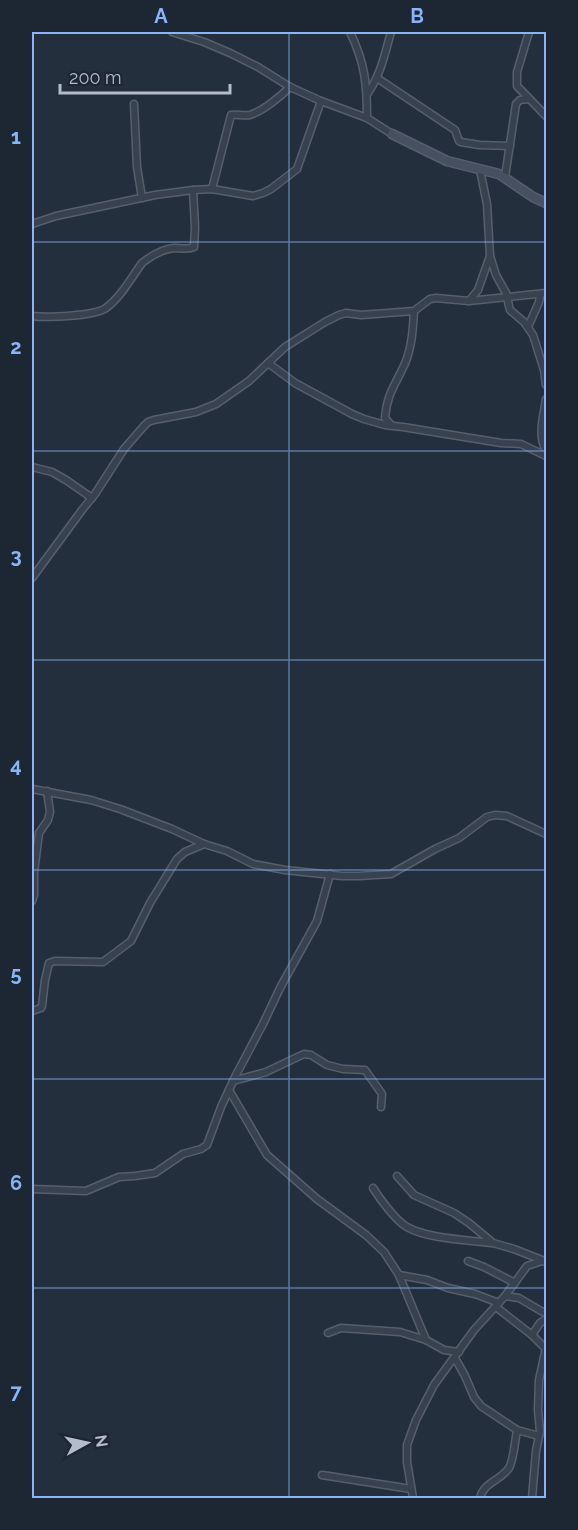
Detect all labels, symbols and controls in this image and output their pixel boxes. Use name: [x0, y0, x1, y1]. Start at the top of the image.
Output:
text: A: [154, 4, 168, 28]
text: B: [410, 4, 424, 28]
scale bar: [60, 57, 230, 95]
text: 200 m: [69, 67, 122, 88]
text: 1: [11, 125, 21, 149]
text: 2: [10, 335, 22, 359]
text: 3: [10, 544, 22, 568]
text: 4: [10, 753, 22, 777]
text: 5: [10, 962, 22, 986]
text: 6: [10, 1171, 22, 1195]
text: 7: [10, 1380, 22, 1404]
north arrow: [57, 1413, 117, 1473]
text: N: [91, 1434, 112, 1448]

